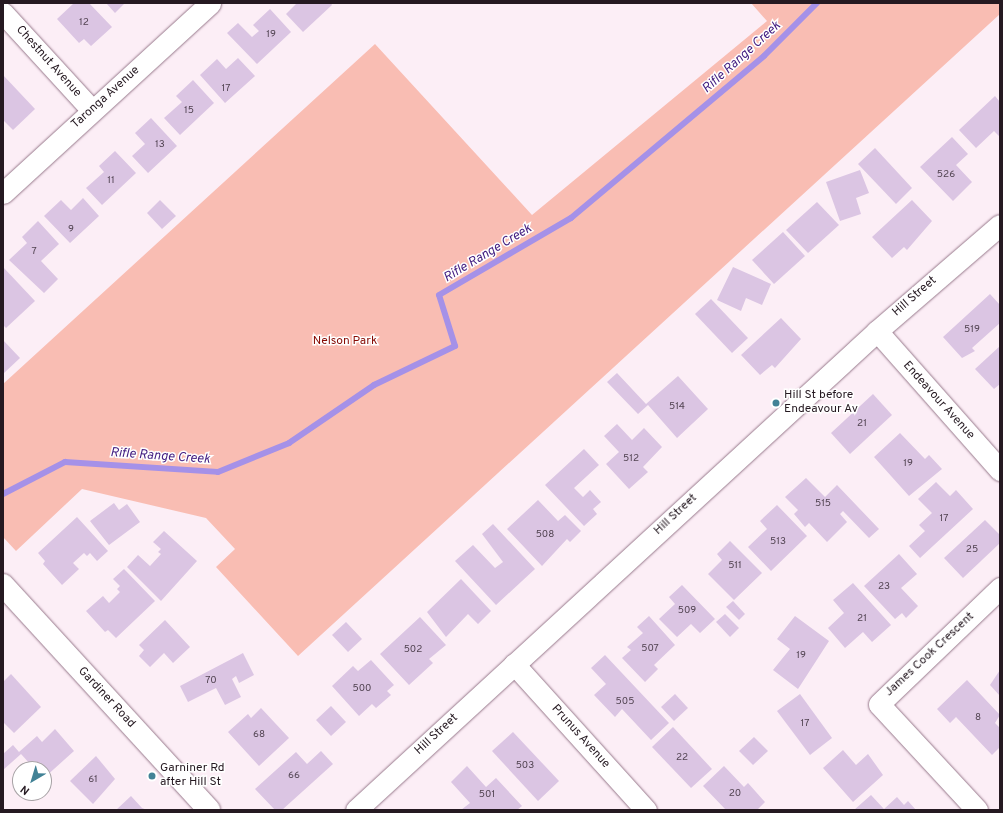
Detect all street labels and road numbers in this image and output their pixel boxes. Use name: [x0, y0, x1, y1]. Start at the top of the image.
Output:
street label: Chestnut Avenue: [12, 23, 84, 101]
street label: Taronga Avenue: [69, 64, 143, 132]
street label: Hill Street: [890, 274, 940, 320]
street label: Endeavour Avenue: [899, 359, 977, 443]
street label: Hill Street: [651, 491, 701, 539]
street label: James Cook Crescent: [882, 610, 978, 700]
street label: Gardiner Road: [74, 665, 138, 731]
street label: Prunus Avenue: [548, 702, 612, 772]
street label: Hill Street: [412, 711, 462, 759]

